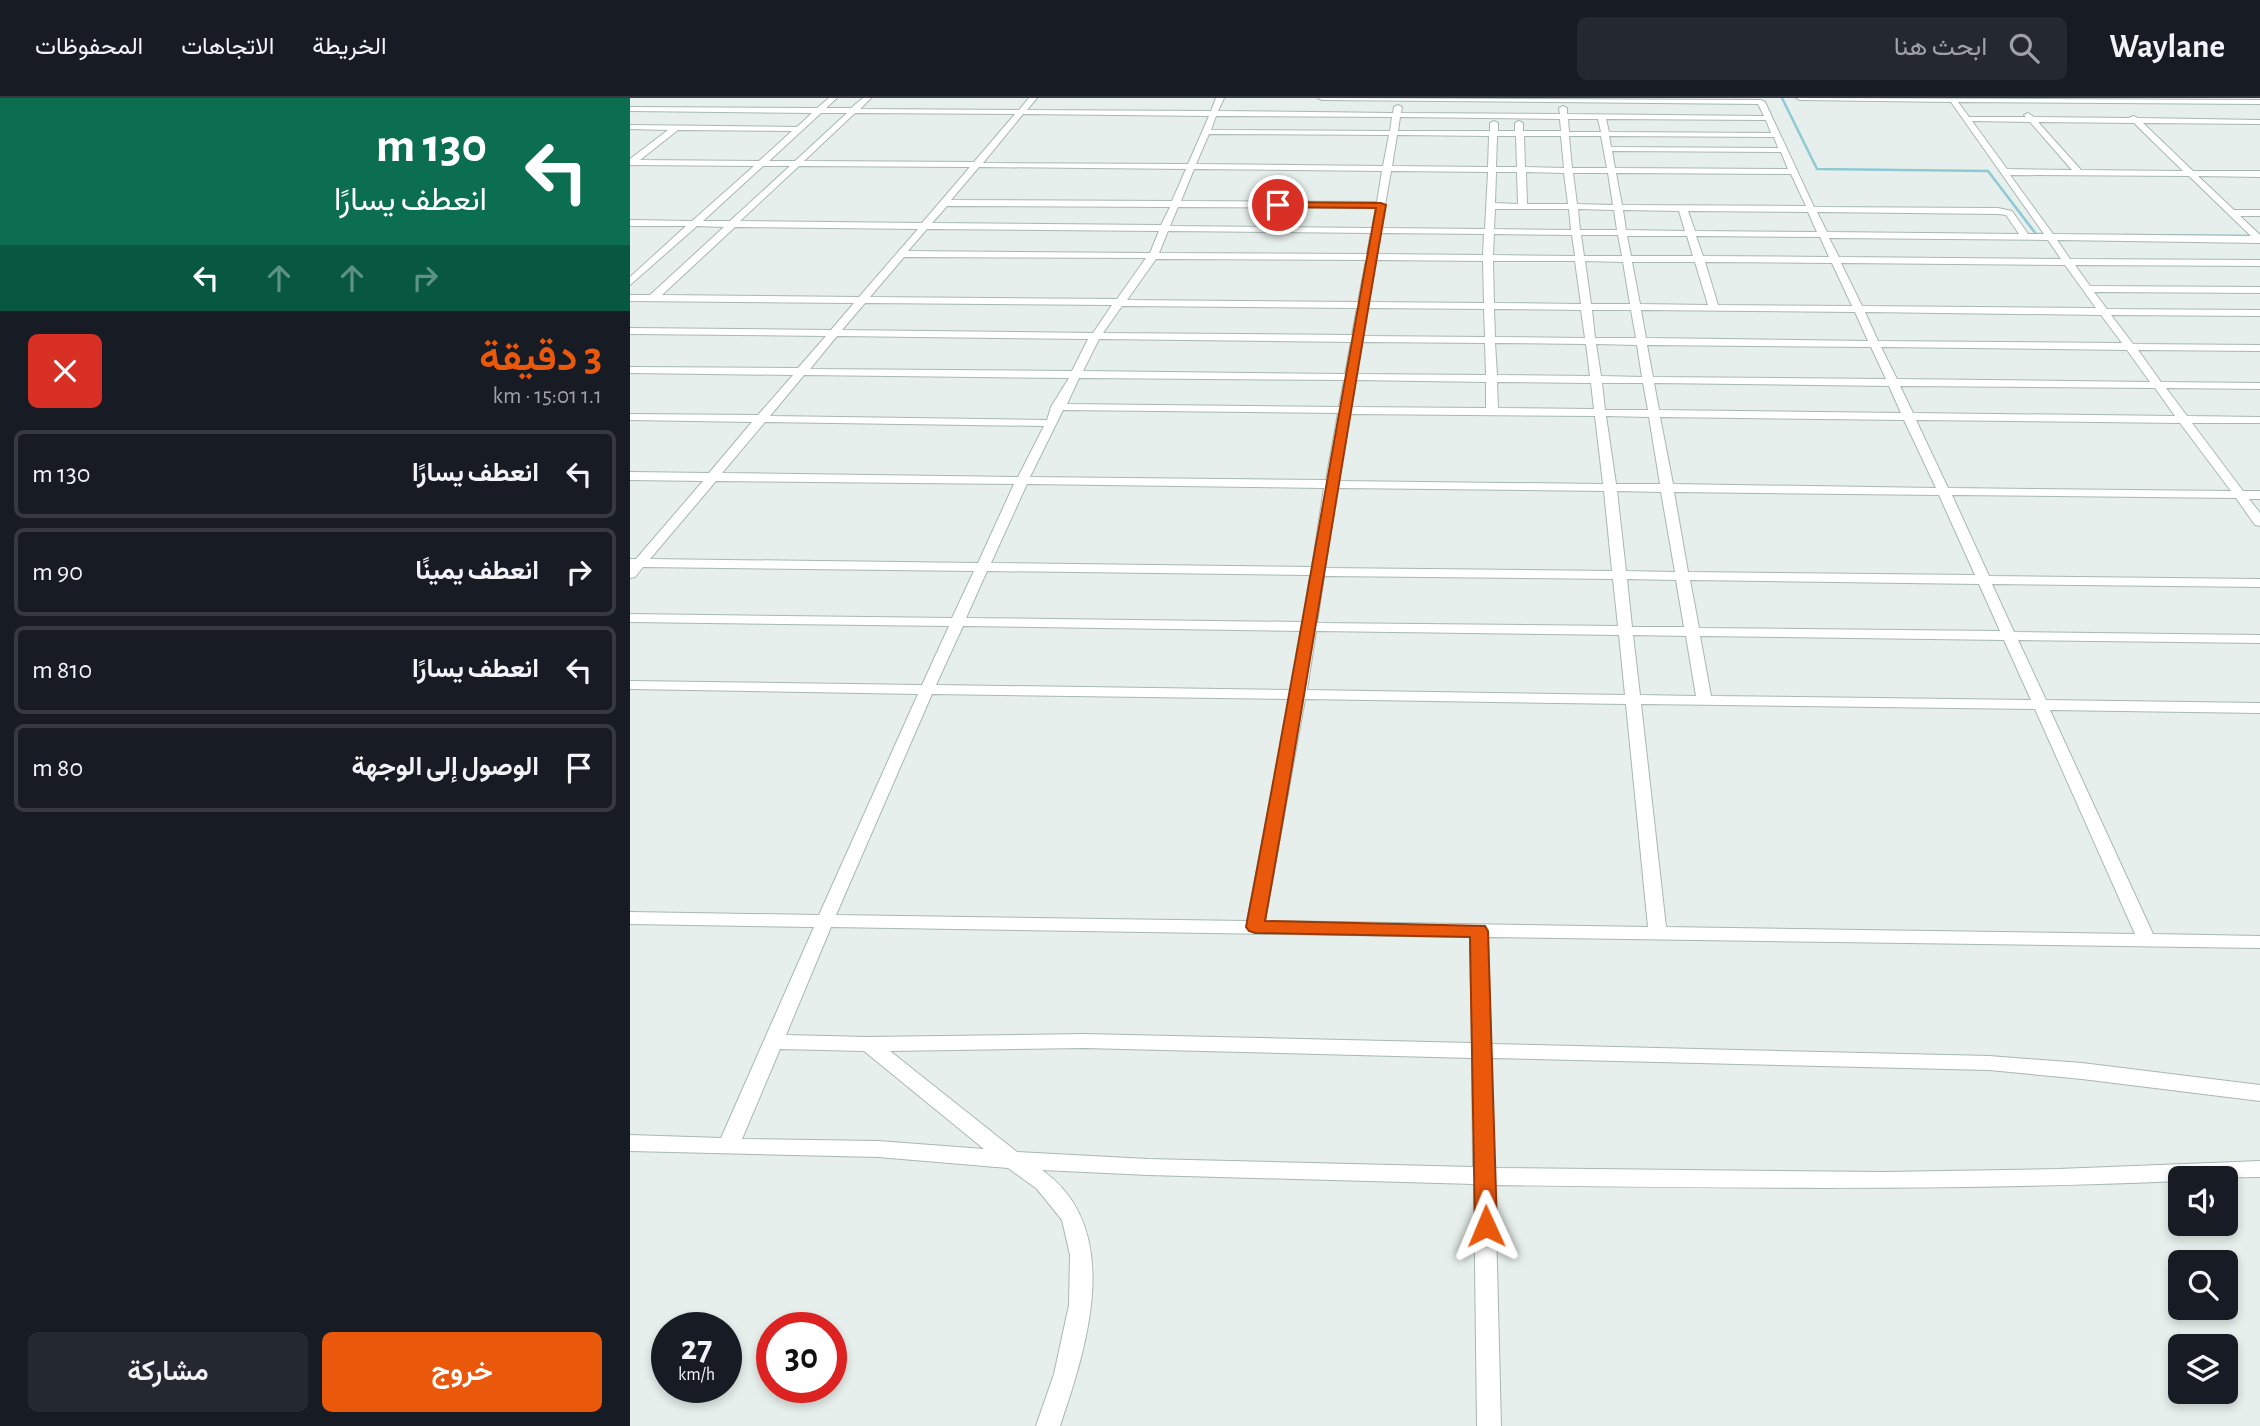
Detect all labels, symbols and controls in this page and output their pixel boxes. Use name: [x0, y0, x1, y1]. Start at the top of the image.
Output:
search box: [1577, 17, 2067, 80]
icon: search: [2005, 29, 2043, 67]
text: Waylane: [2109, 31, 2225, 64]
text: ابحث هنا: [1894, 34, 1987, 60]
text: المحفوظات: [35, 35, 143, 59]
text: الاتجاهات: [181, 35, 274, 59]
text: الخريطة: [312, 35, 387, 59]
text: 130 m: [376, 122, 487, 171]
icon: left: [511, 126, 602, 217]
pin: [1248, 175, 1308, 235]
text: انعطف يسارًا: [334, 184, 487, 216]
icon: arrive: [1259, 186, 1297, 224]
icon: left: [187, 259, 225, 297]
icon: ahead: [260, 259, 298, 297]
icon: ahead: [333, 259, 371, 297]
icon: right: [406, 259, 444, 297]
button: close: [28, 334, 102, 408]
text: 3 دقيقة: [479, 336, 602, 378]
text: 1.1 km · 15:01: [493, 385, 602, 408]
icon: left: [560, 455, 598, 493]
text: انعطف يسارًا: [412, 460, 539, 486]
text: 130 m: [32, 461, 91, 487]
icon: right: [560, 553, 598, 591]
text: انعطف يمينًا: [415, 558, 539, 584]
text: 90 m: [32, 559, 83, 585]
icon: left: [560, 651, 598, 689]
text: انعطف يسارًا: [412, 656, 539, 682]
text: 810 m: [32, 657, 92, 683]
icon: arrive: [560, 749, 598, 787]
text: الوصول إلى الوجهة: [351, 754, 539, 780]
text: 80 m: [32, 755, 83, 781]
map controls: [2168, 1166, 2238, 1404]
button: sound: [2168, 1166, 2238, 1236]
position arrow: [1449, 1189, 1523, 1263]
button: search: [2168, 1250, 2238, 1320]
speed limit sign: 30: [756, 1312, 847, 1403]
text: 27: [681, 1331, 712, 1366]
button: مشاركة: [28, 1332, 308, 1412]
button: خروج: [322, 1332, 602, 1412]
button: layers: [2168, 1334, 2238, 1404]
text: km/h: [678, 1366, 715, 1384]

